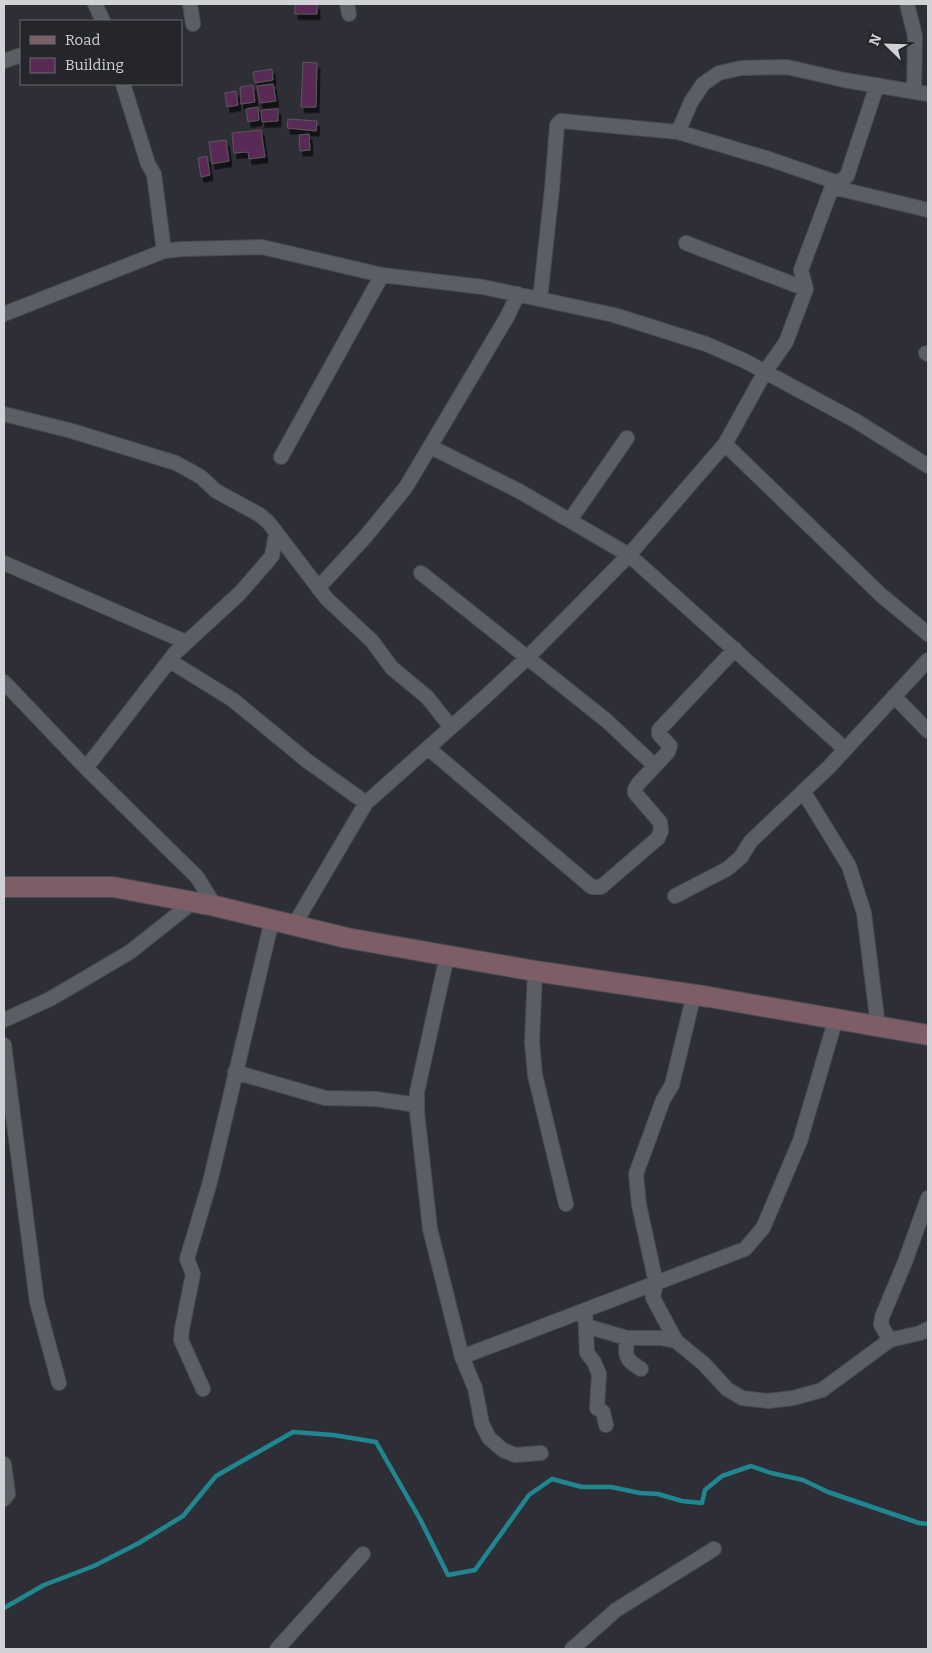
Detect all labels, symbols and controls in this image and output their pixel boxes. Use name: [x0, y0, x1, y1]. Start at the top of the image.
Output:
legend: [20, 20, 182, 85]
north arrow: [862, 20, 912, 70]
text: Road: [65, 31, 100, 49]
text: N: [866, 32, 886, 48]
text: Building: [65, 56, 124, 74]

